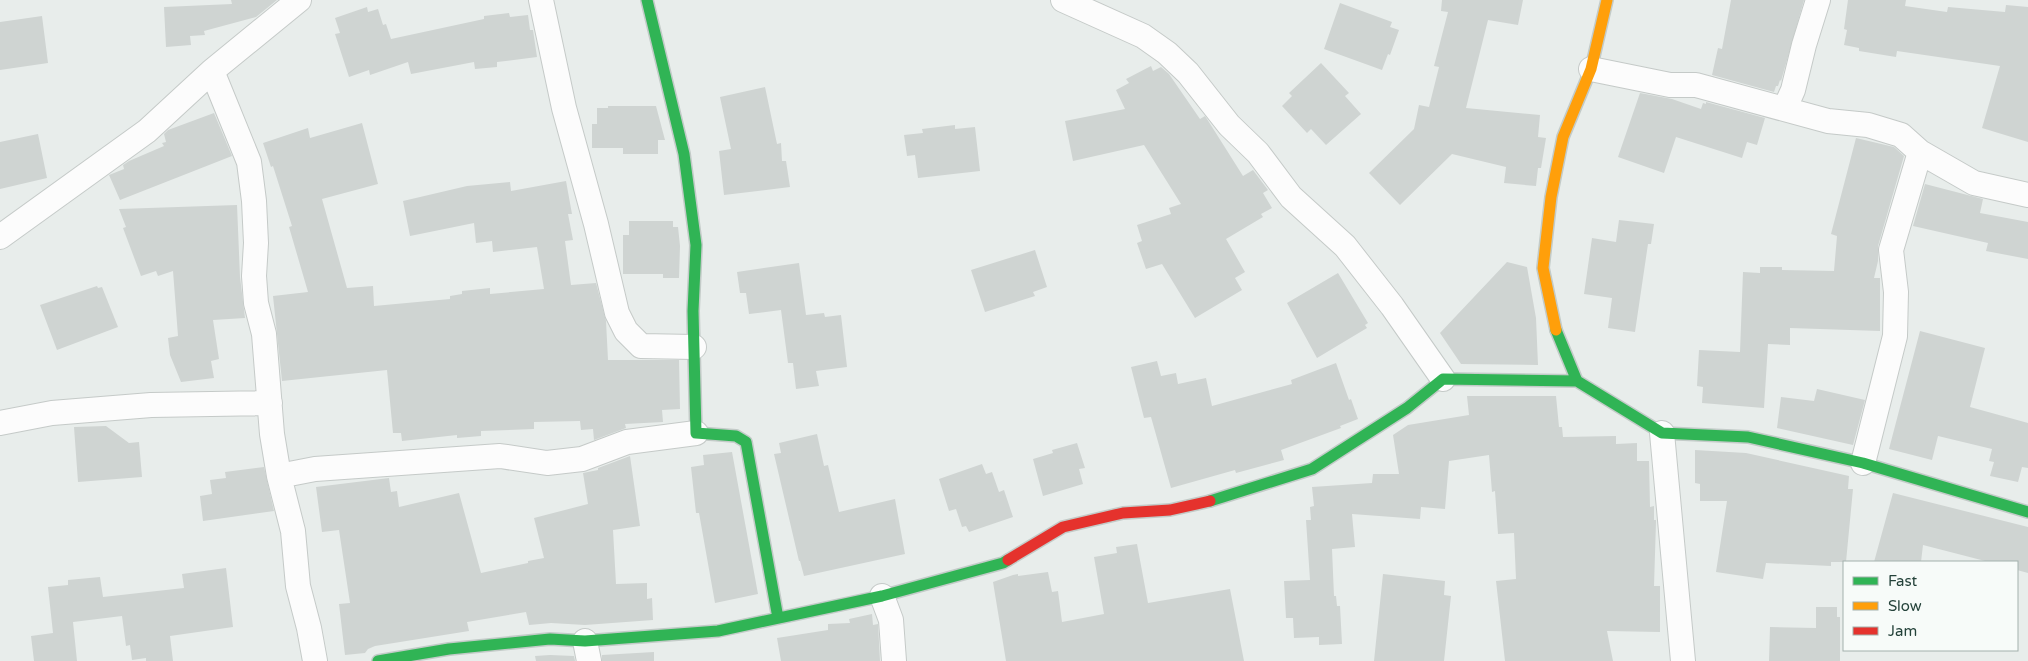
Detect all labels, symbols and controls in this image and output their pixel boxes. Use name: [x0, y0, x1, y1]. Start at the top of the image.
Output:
legend: [1843, 561, 2018, 651]
text: Fast: [1888, 572, 1918, 590]
text: Slow: [1888, 597, 1922, 615]
text: Jam: [1888, 622, 1917, 640]

